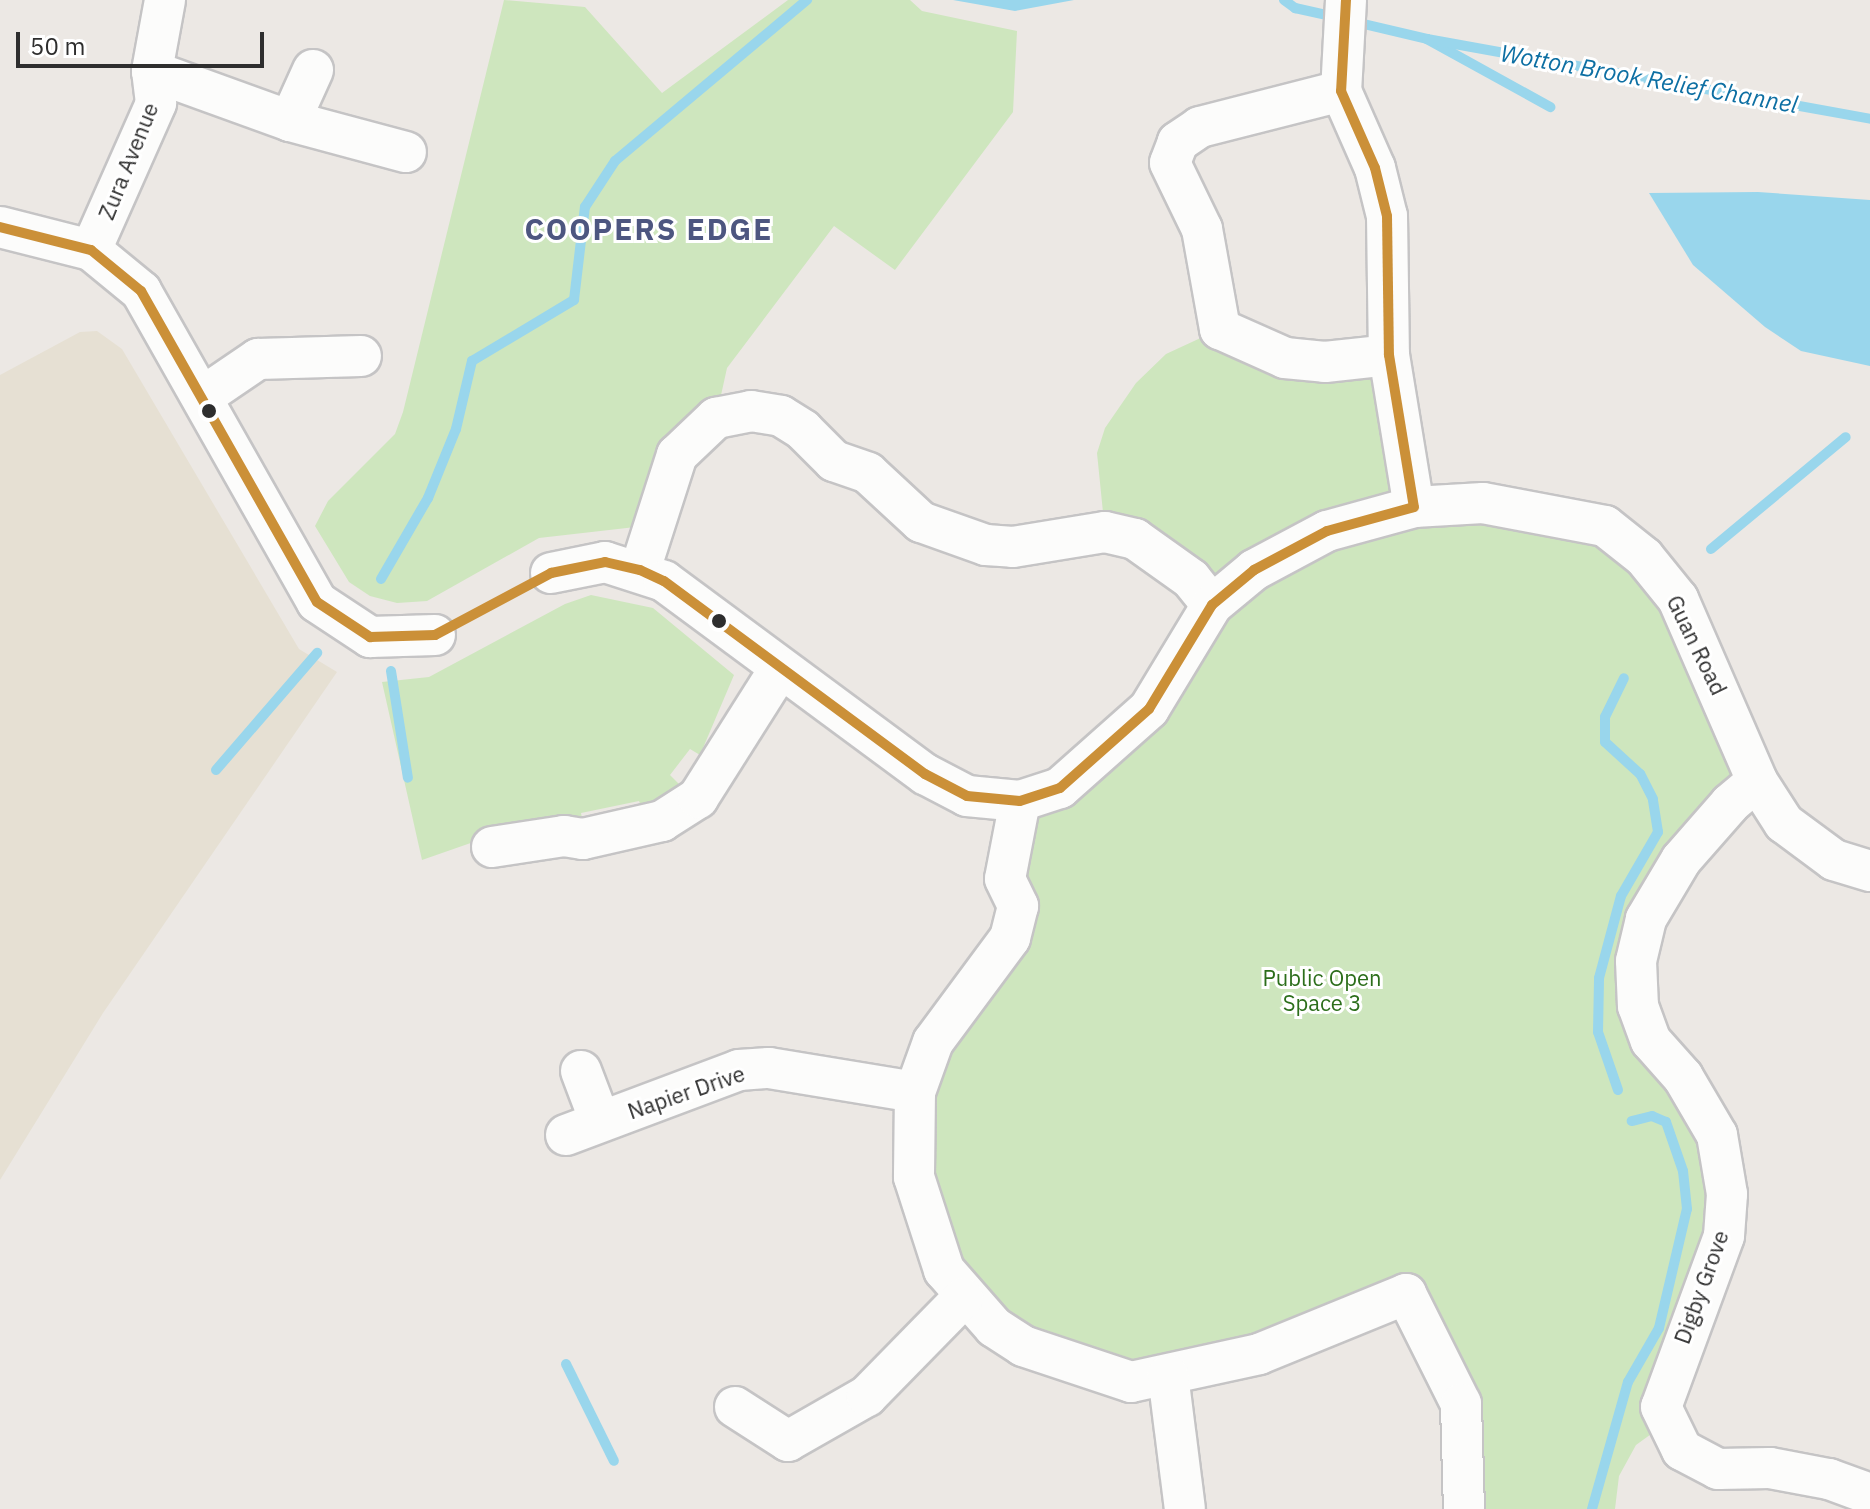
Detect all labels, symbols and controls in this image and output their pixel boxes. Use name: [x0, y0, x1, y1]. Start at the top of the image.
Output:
scale bar: [20, 16, 268, 66]
text: 50 m: [30, 30, 85, 62]
water label: Wotton Brook Relief Channel: [1498, 39, 1800, 119]
street label: Zura Avenue: [93, 99, 163, 223]
district label: COOPERS EDGE: [525, 211, 773, 247]
unlabelled marker: [201, 403, 217, 419]
street label: Guan Road: [1662, 591, 1732, 699]
unlabelled marker: [711, 613, 727, 629]
park label: Public Open Space 3: [1262, 964, 1382, 1016]
street label: Napier Drive: [624, 1060, 748, 1124]
street label: Digby Grove: [1668, 1227, 1734, 1347]

